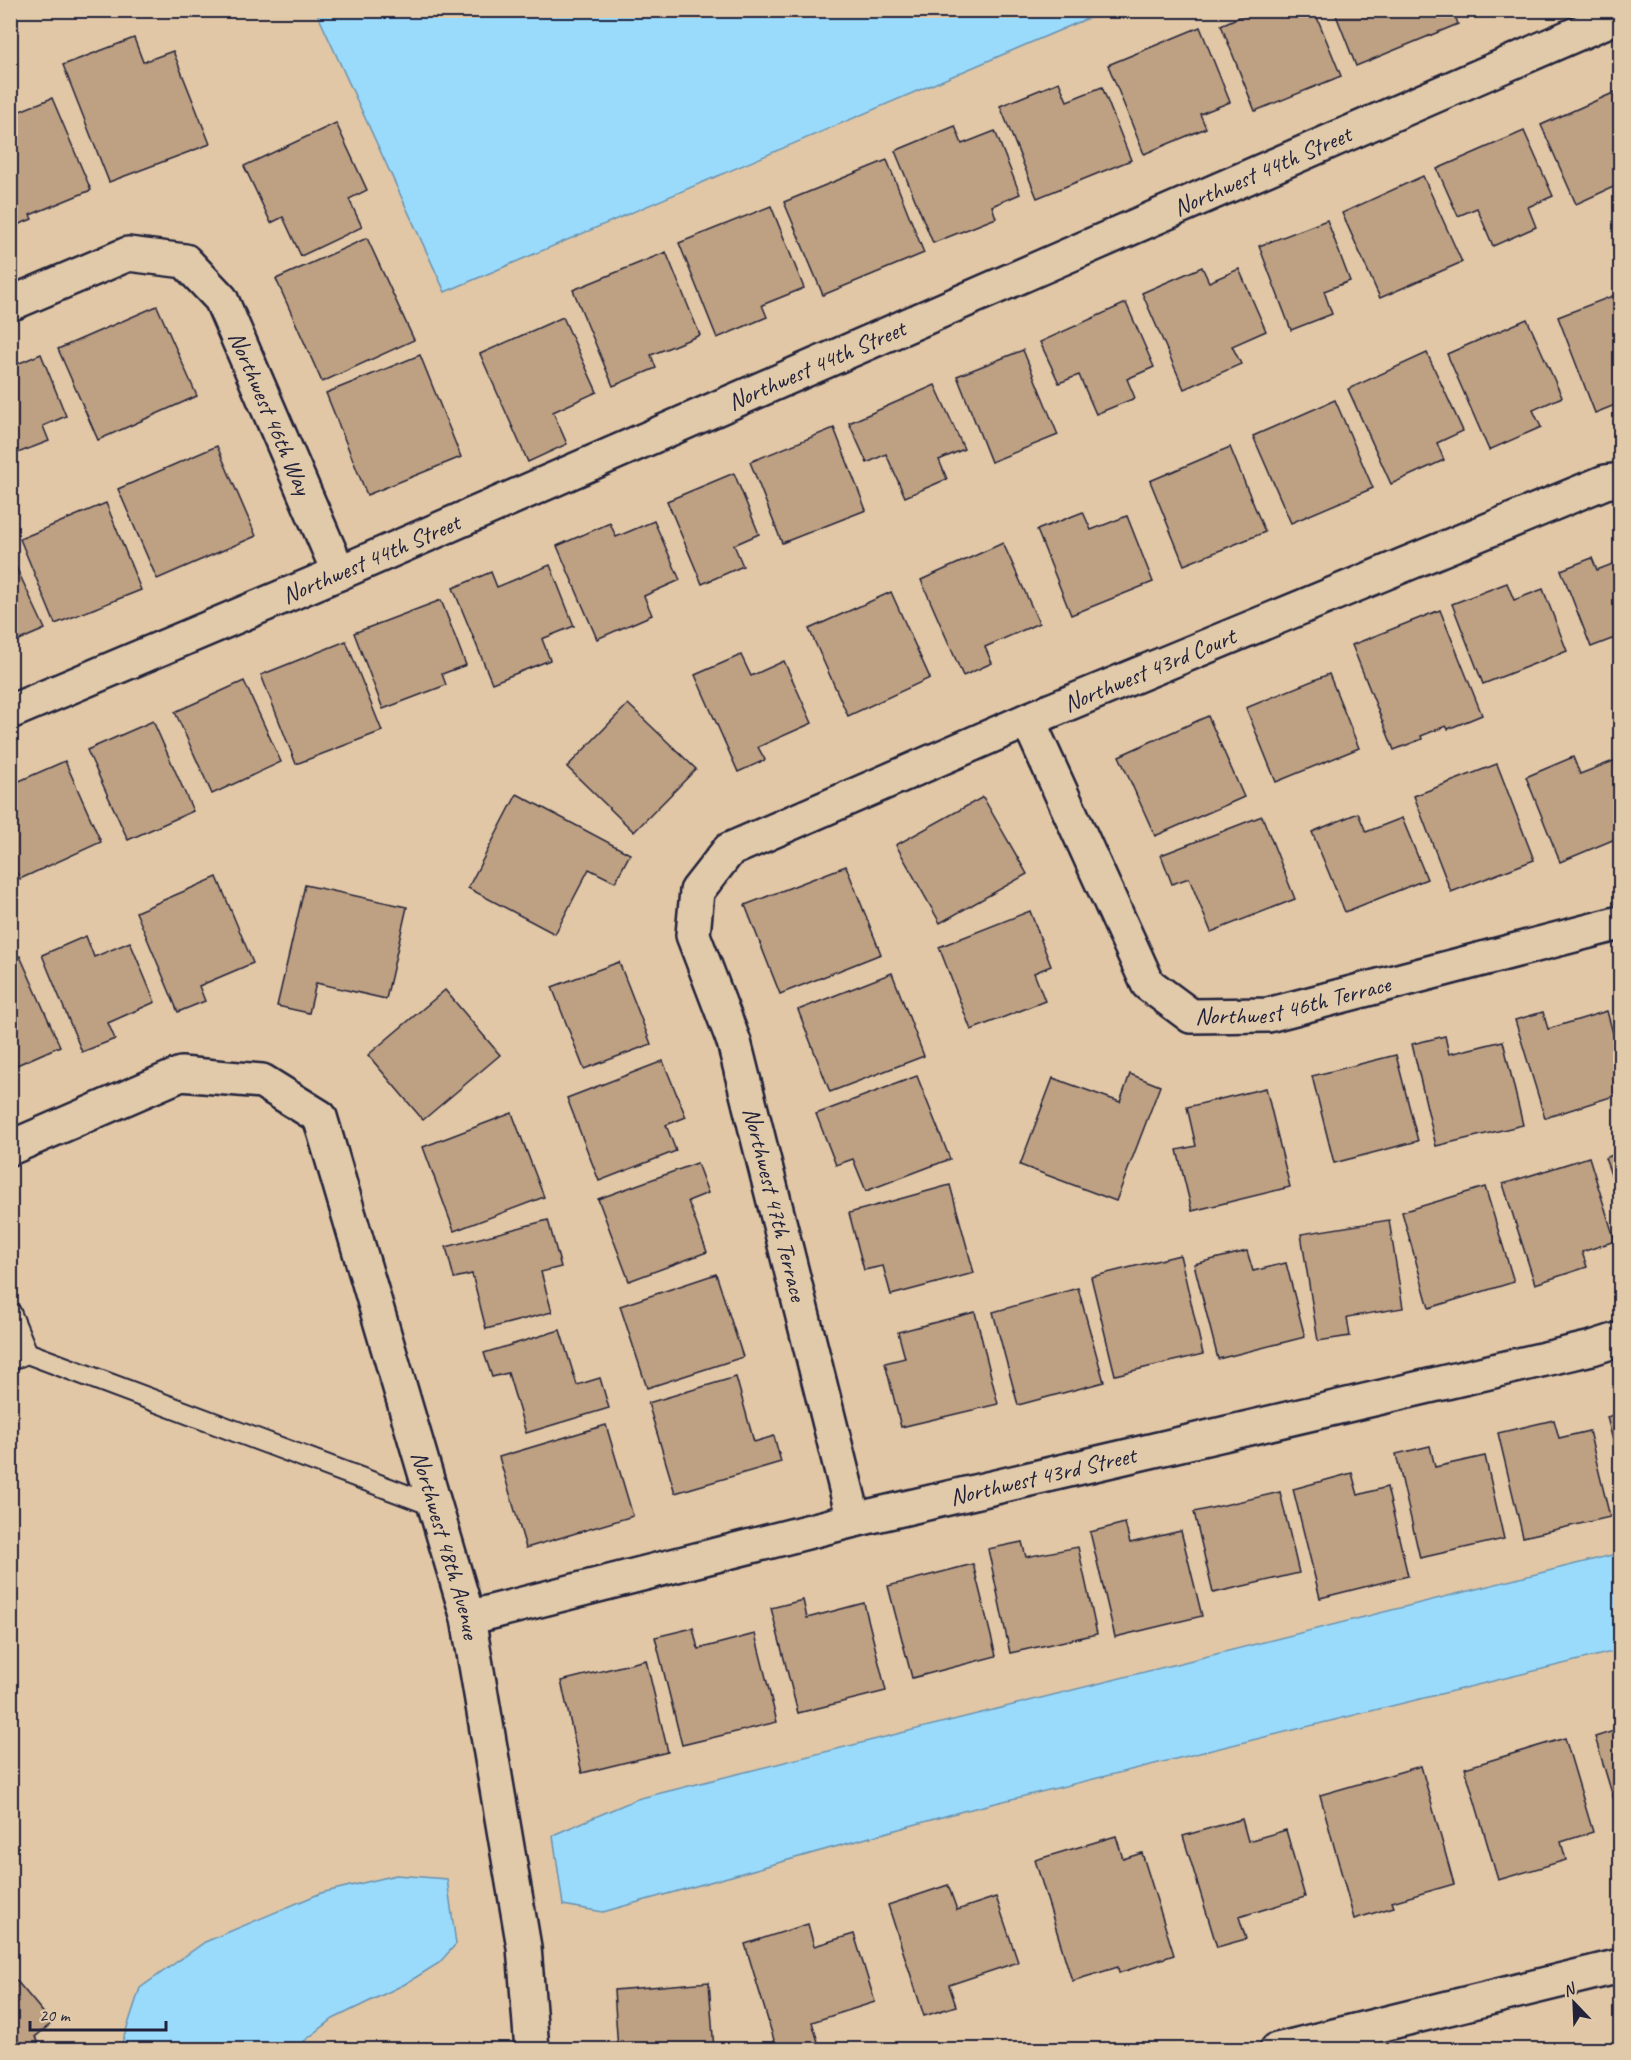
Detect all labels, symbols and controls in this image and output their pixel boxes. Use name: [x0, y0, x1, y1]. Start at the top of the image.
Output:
street label: Northwest 44th Street: [1169, 118, 1357, 223]
street label: Northwest 44th Street: [723, 312, 912, 417]
street label: Northwest 46th Way: [222, 327, 319, 501]
street label: Northwest 44th Street: [277, 506, 466, 610]
street label: Northwest 43rd Court: [1059, 620, 1242, 719]
street label: Northwest 46th Terrace: [1195, 968, 1396, 1031]
street label: Northwest 47th Terrace: [736, 1104, 814, 1306]
street label: Northwest 43rd Street: [947, 1439, 1141, 1512]
street label: Northwest 48th Avenue: [404, 1447, 487, 1643]
north arrow: [1544, 1973, 1604, 2033]
text: N: [1560, 1978, 1580, 2001]
scale bar: [30, 1994, 166, 2032]
text: 20 m: [39, 2004, 72, 2026]

